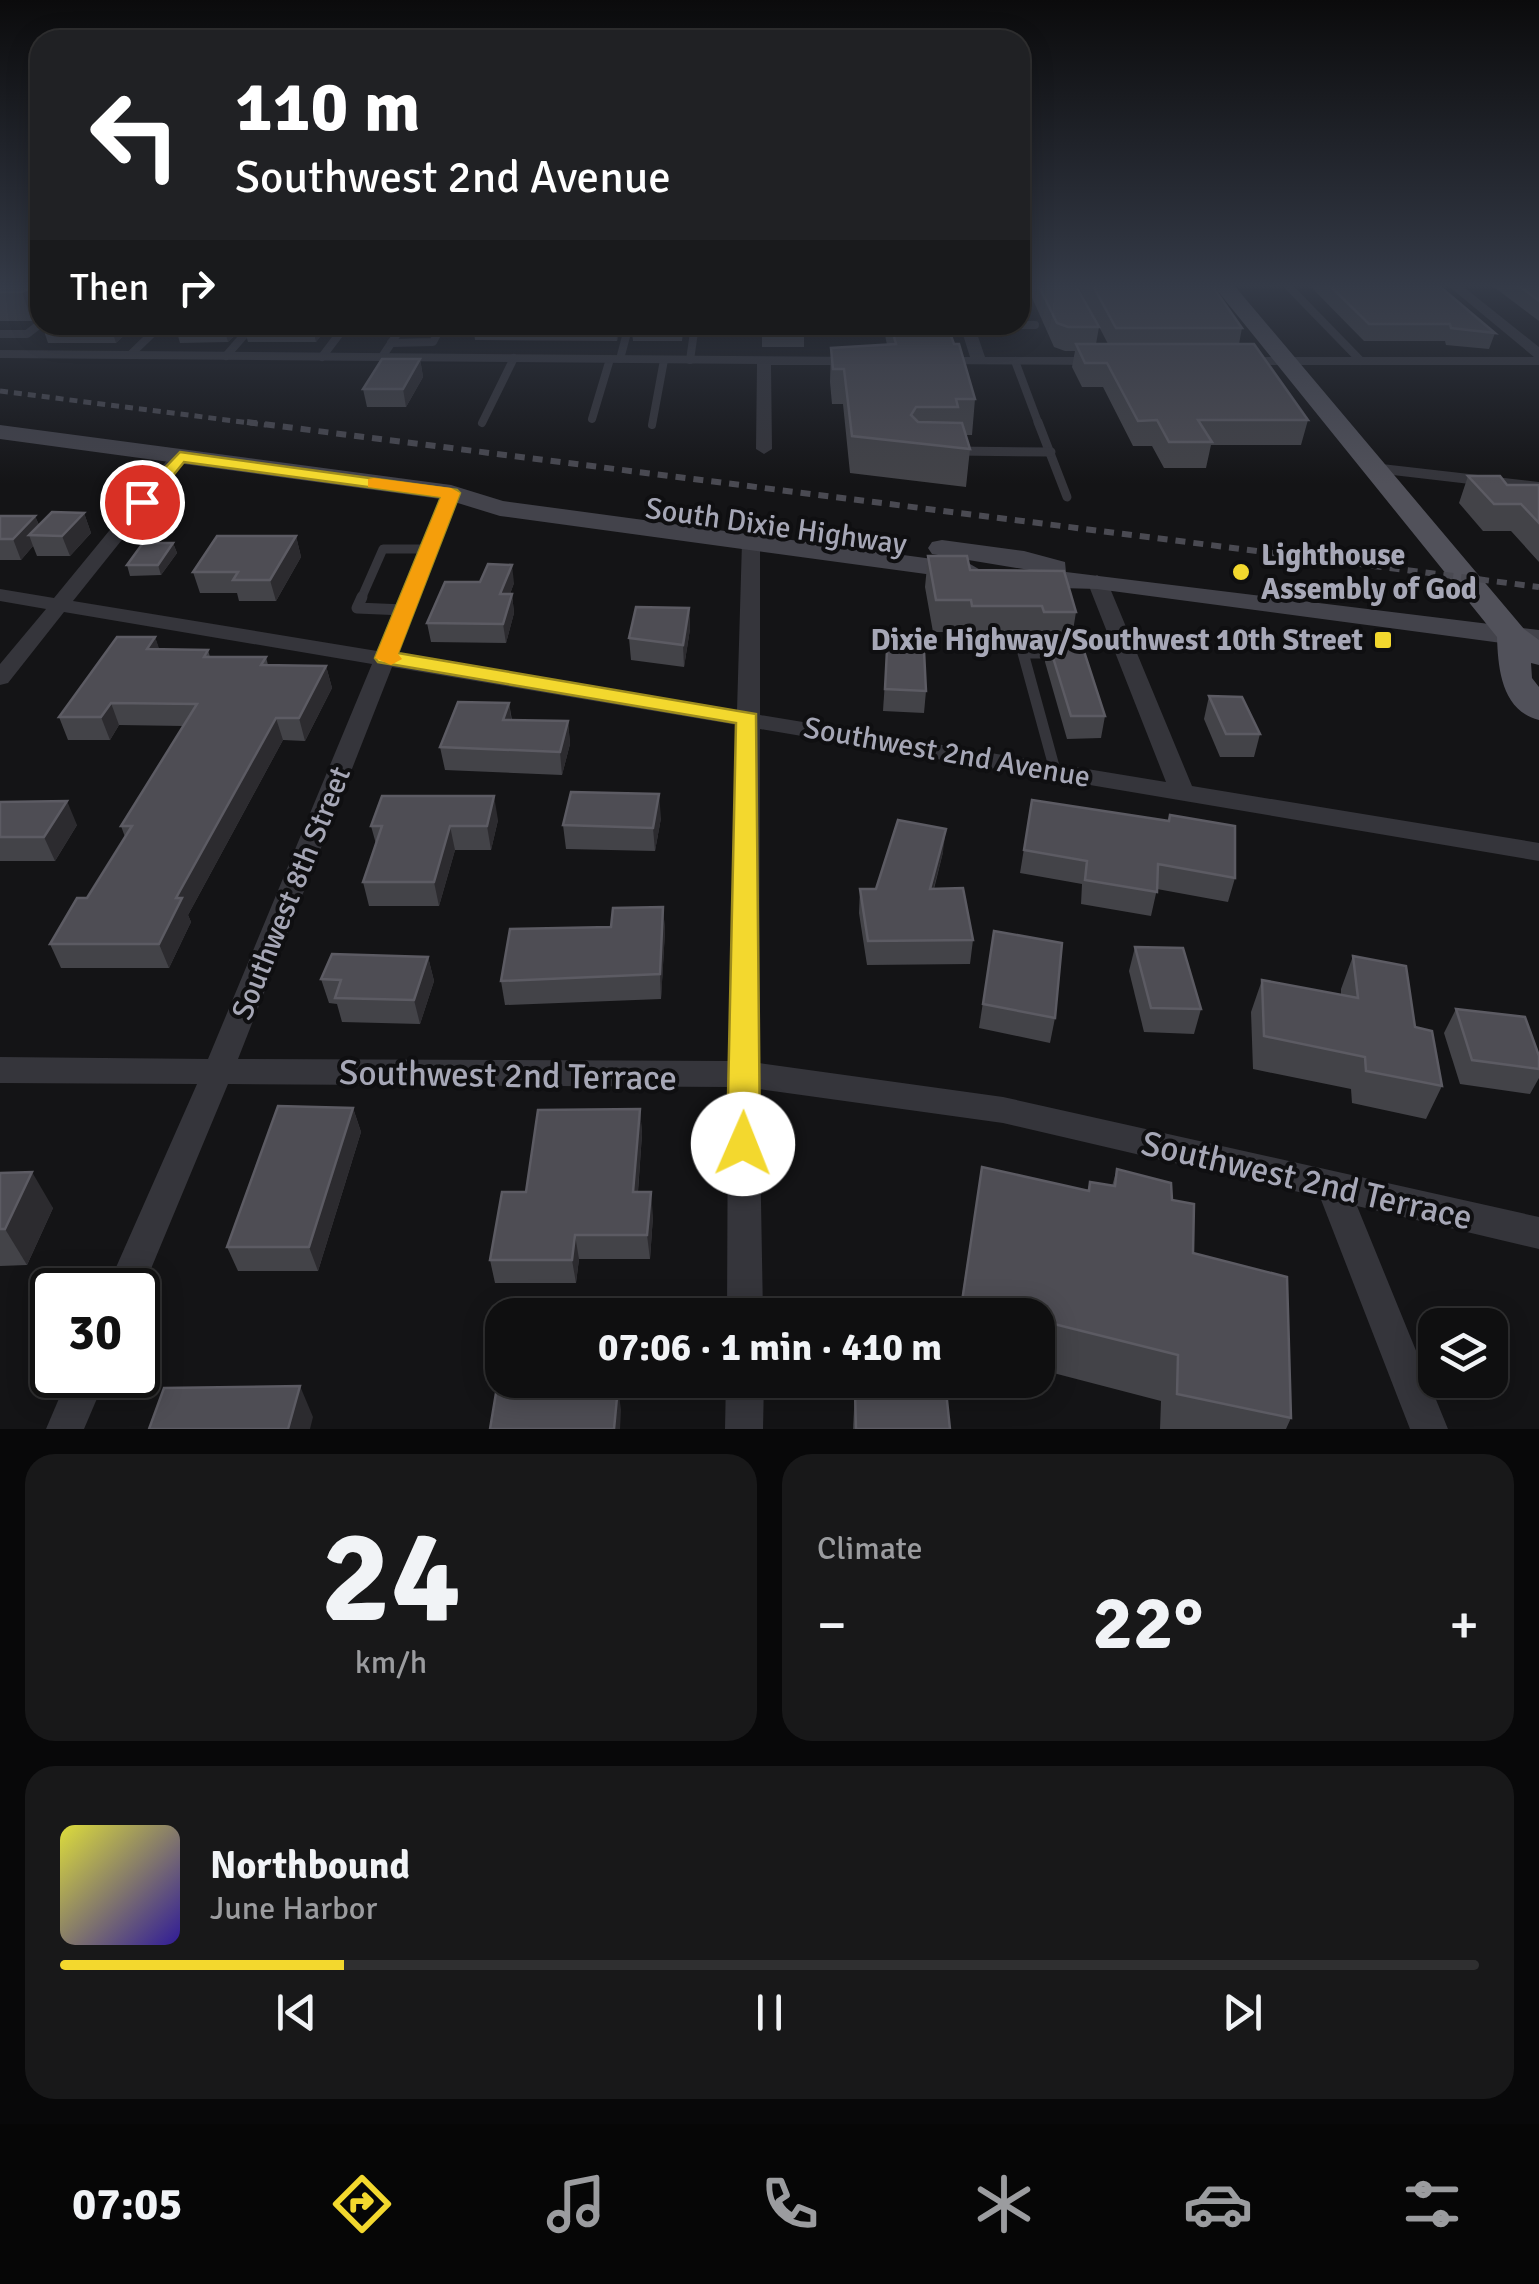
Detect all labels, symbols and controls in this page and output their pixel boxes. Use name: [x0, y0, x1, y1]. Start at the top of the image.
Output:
text: 110 m: [235, 64, 420, 150]
icon: left: [70, 70, 200, 200]
text: Southwest 2nd Avenue: [235, 150, 671, 205]
icon: right: [169, 260, 224, 315]
text: Then: [70, 264, 149, 311]
pin: [100, 460, 185, 545]
icon: arrive: [115, 475, 170, 530]
street label: South Dixie Highway: [643, 490, 909, 563]
place label: Lighthouse Assembly of God: [1261, 537, 1477, 608]
marker: Lighthouse Assembly of God: [1230, 561, 1252, 583]
place label: Dixie Highway/Southwest 10th Street: [871, 622, 1363, 659]
marker: Dixie Highway/Southwest 10th Street: [1372, 629, 1394, 651]
street label: Southwest 2nd Avenue: [801, 709, 1093, 796]
street label: Southwest 8th Street: [224, 761, 359, 1025]
street label: Southwest 2nd Terrace: [339, 1051, 677, 1100]
position arrow: [691, 1092, 795, 1196]
street label: Southwest 2nd Terrace: [1137, 1122, 1476, 1239]
speed limit sign: 30: [30, 1268, 160, 1398]
map controls: [1418, 1308, 1508, 1398]
button: layers: [1418, 1308, 1508, 1398]
text: 07:06 · 1 min · 410 m: [598, 1324, 942, 1371]
text: 24: [321, 1498, 461, 1658]
text: Climate: [817, 1529, 923, 1568]
text: 22°: [1093, 1577, 1204, 1670]
text: −: [817, 1591, 847, 1659]
text: +: [1449, 1591, 1479, 1659]
text: km/h: [355, 1643, 427, 1682]
text: Northbound: [210, 1842, 410, 1889]
text: June Harbor: [210, 1889, 377, 1928]
icon: previous: [269, 1985, 324, 2040]
icon: pause: [742, 1985, 797, 2040]
icon: next: [1215, 1985, 1270, 2040]
icon: directions: [327, 2169, 397, 2239]
icon: music: [541, 2169, 611, 2239]
icon: phone: [755, 2169, 825, 2239]
icon: climate: [969, 2169, 1039, 2239]
icon: car: [1183, 2169, 1253, 2239]
icon: filters: [1397, 2169, 1467, 2239]
text: 07:05: [72, 2177, 182, 2232]

